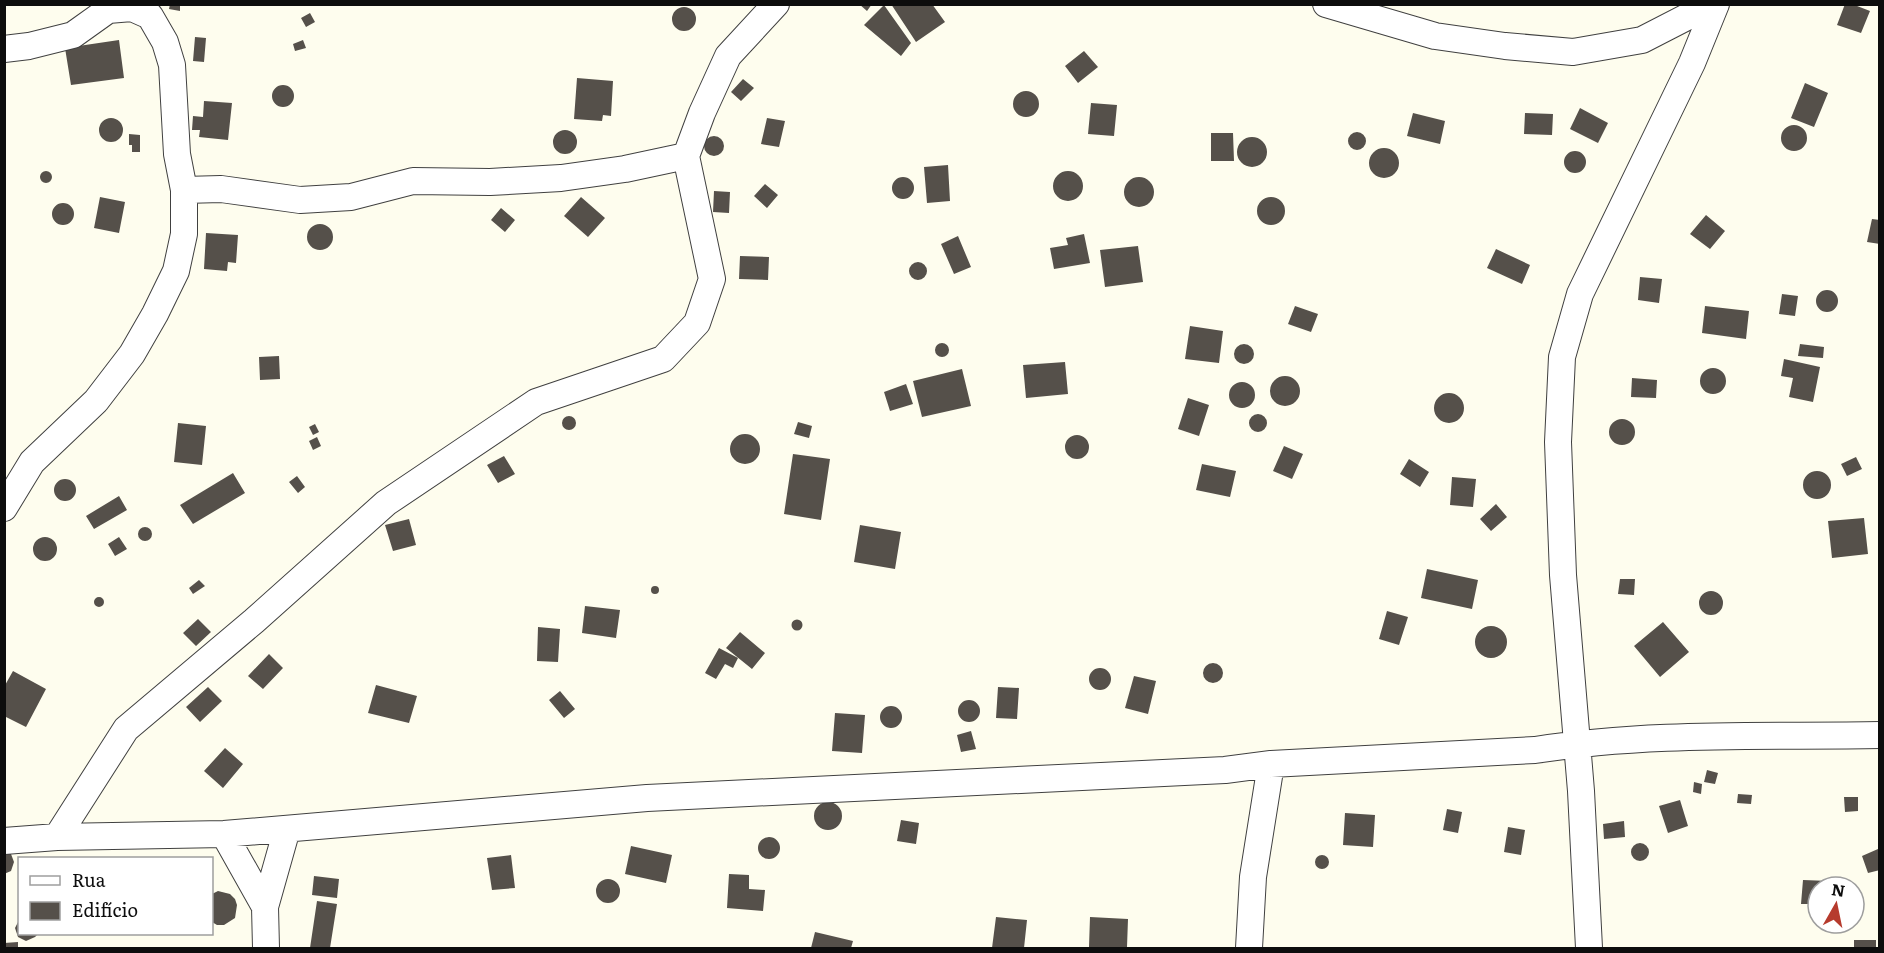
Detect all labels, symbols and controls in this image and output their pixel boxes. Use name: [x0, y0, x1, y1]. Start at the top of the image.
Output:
legend: [18, 857, 213, 935]
text: Rua: [72, 866, 106, 893]
north arrow: [1806, 875, 1866, 935]
text: N: [1830, 876, 1847, 902]
text: Edifício: [72, 896, 138, 923]

